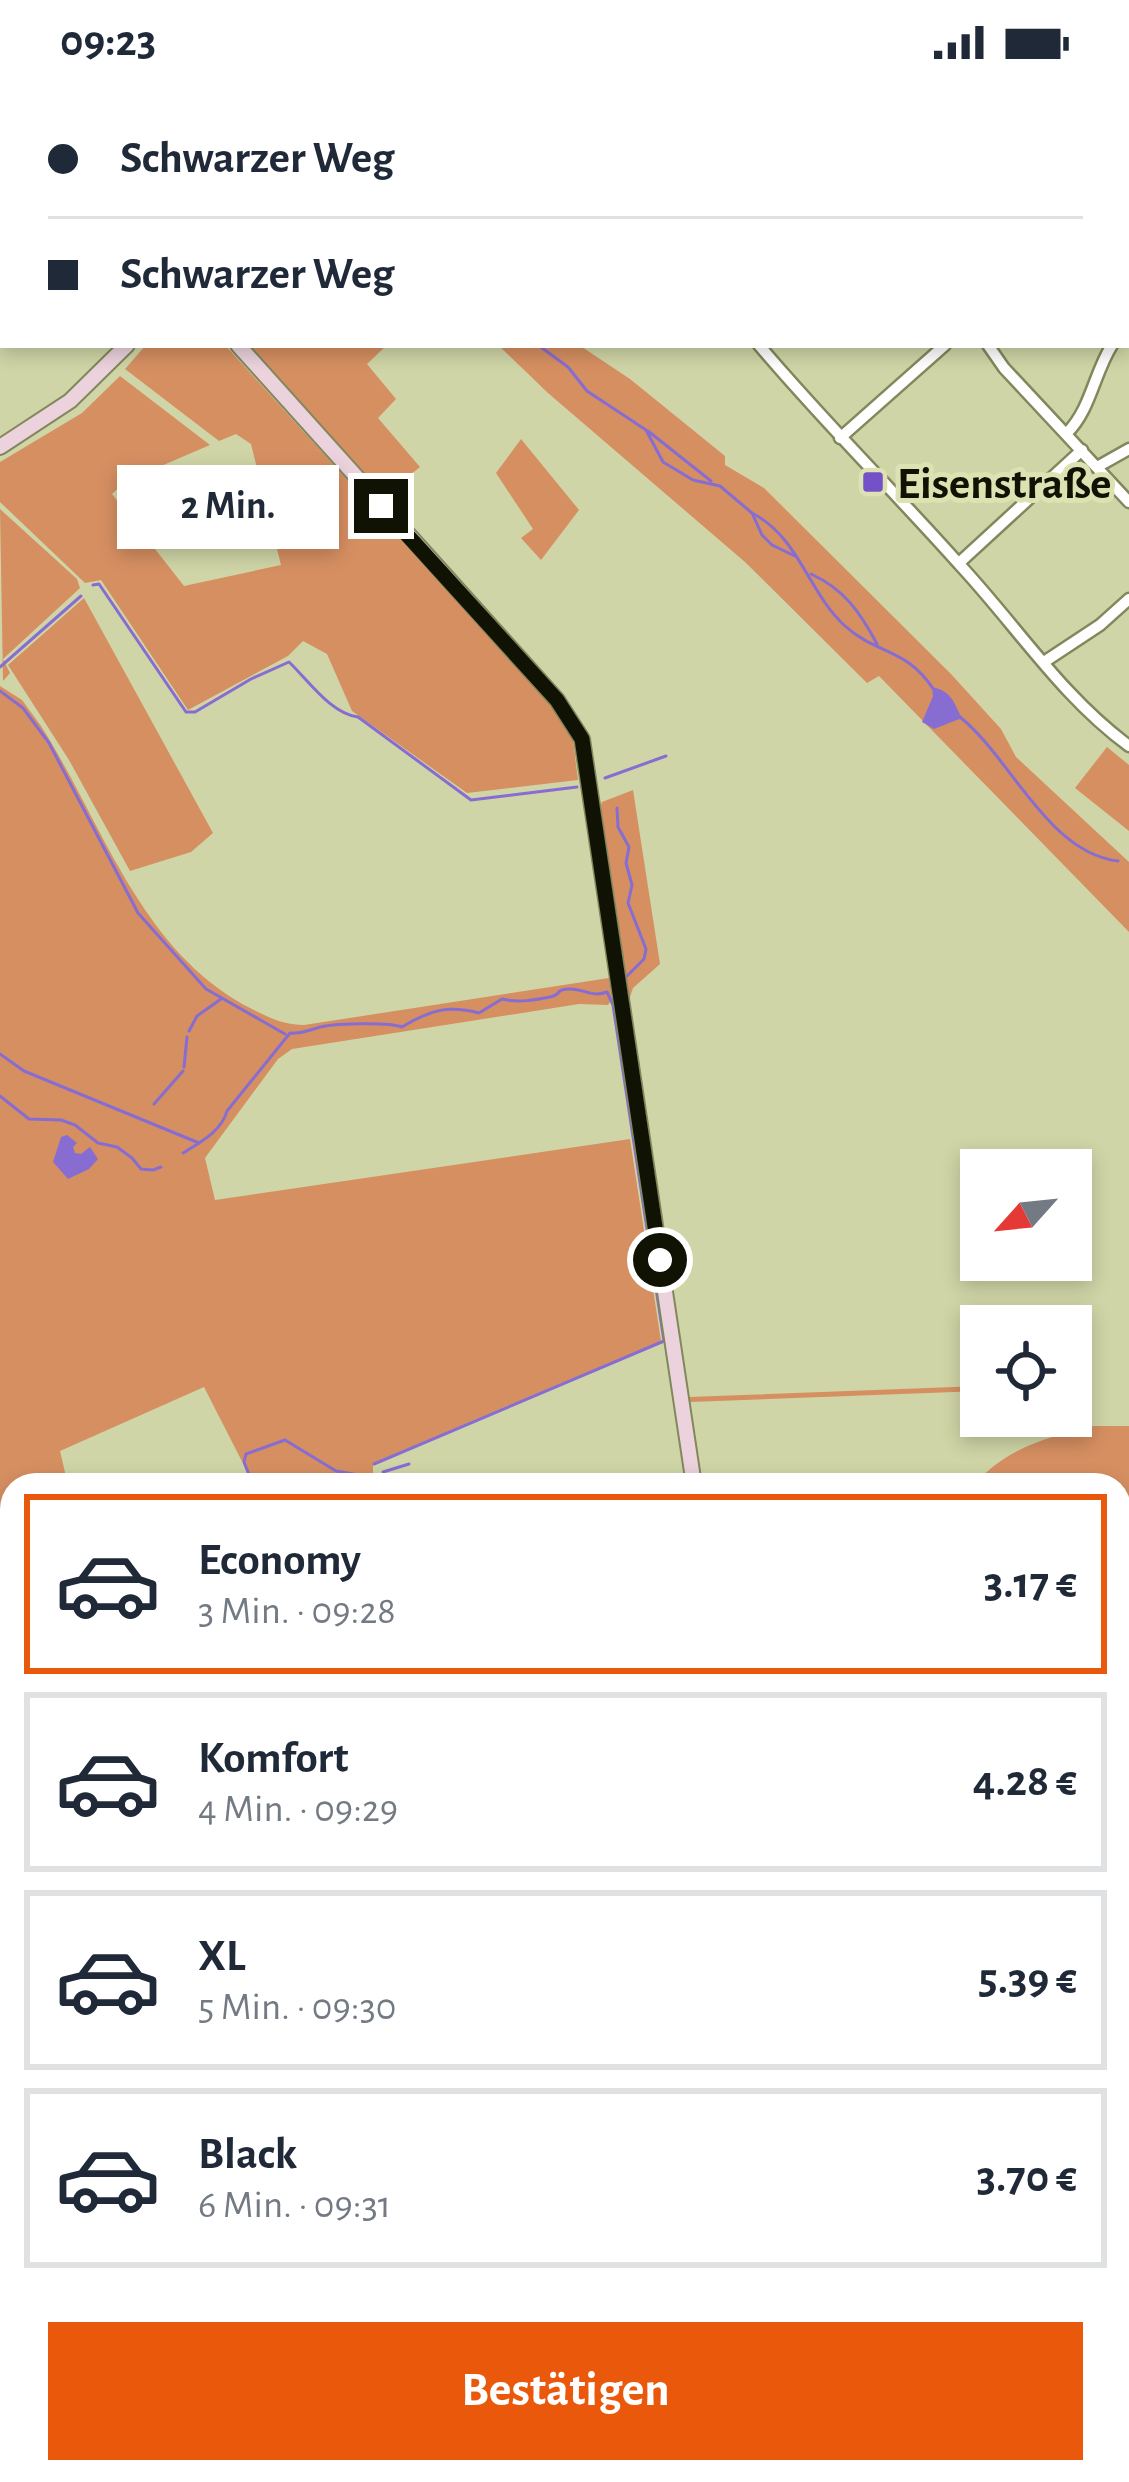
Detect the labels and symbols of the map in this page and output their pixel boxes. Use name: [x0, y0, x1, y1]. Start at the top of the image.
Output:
place label: Eisenstraße: [897, 462, 1111, 507]
callout: 2 Min.: [117, 464, 339, 548]
marker: Eisenstraße: [860, 469, 886, 495]
route end: [354, 479, 408, 533]
north arrow: [960, 1149, 1092, 1281]
route start: [633, 1233, 687, 1287]

